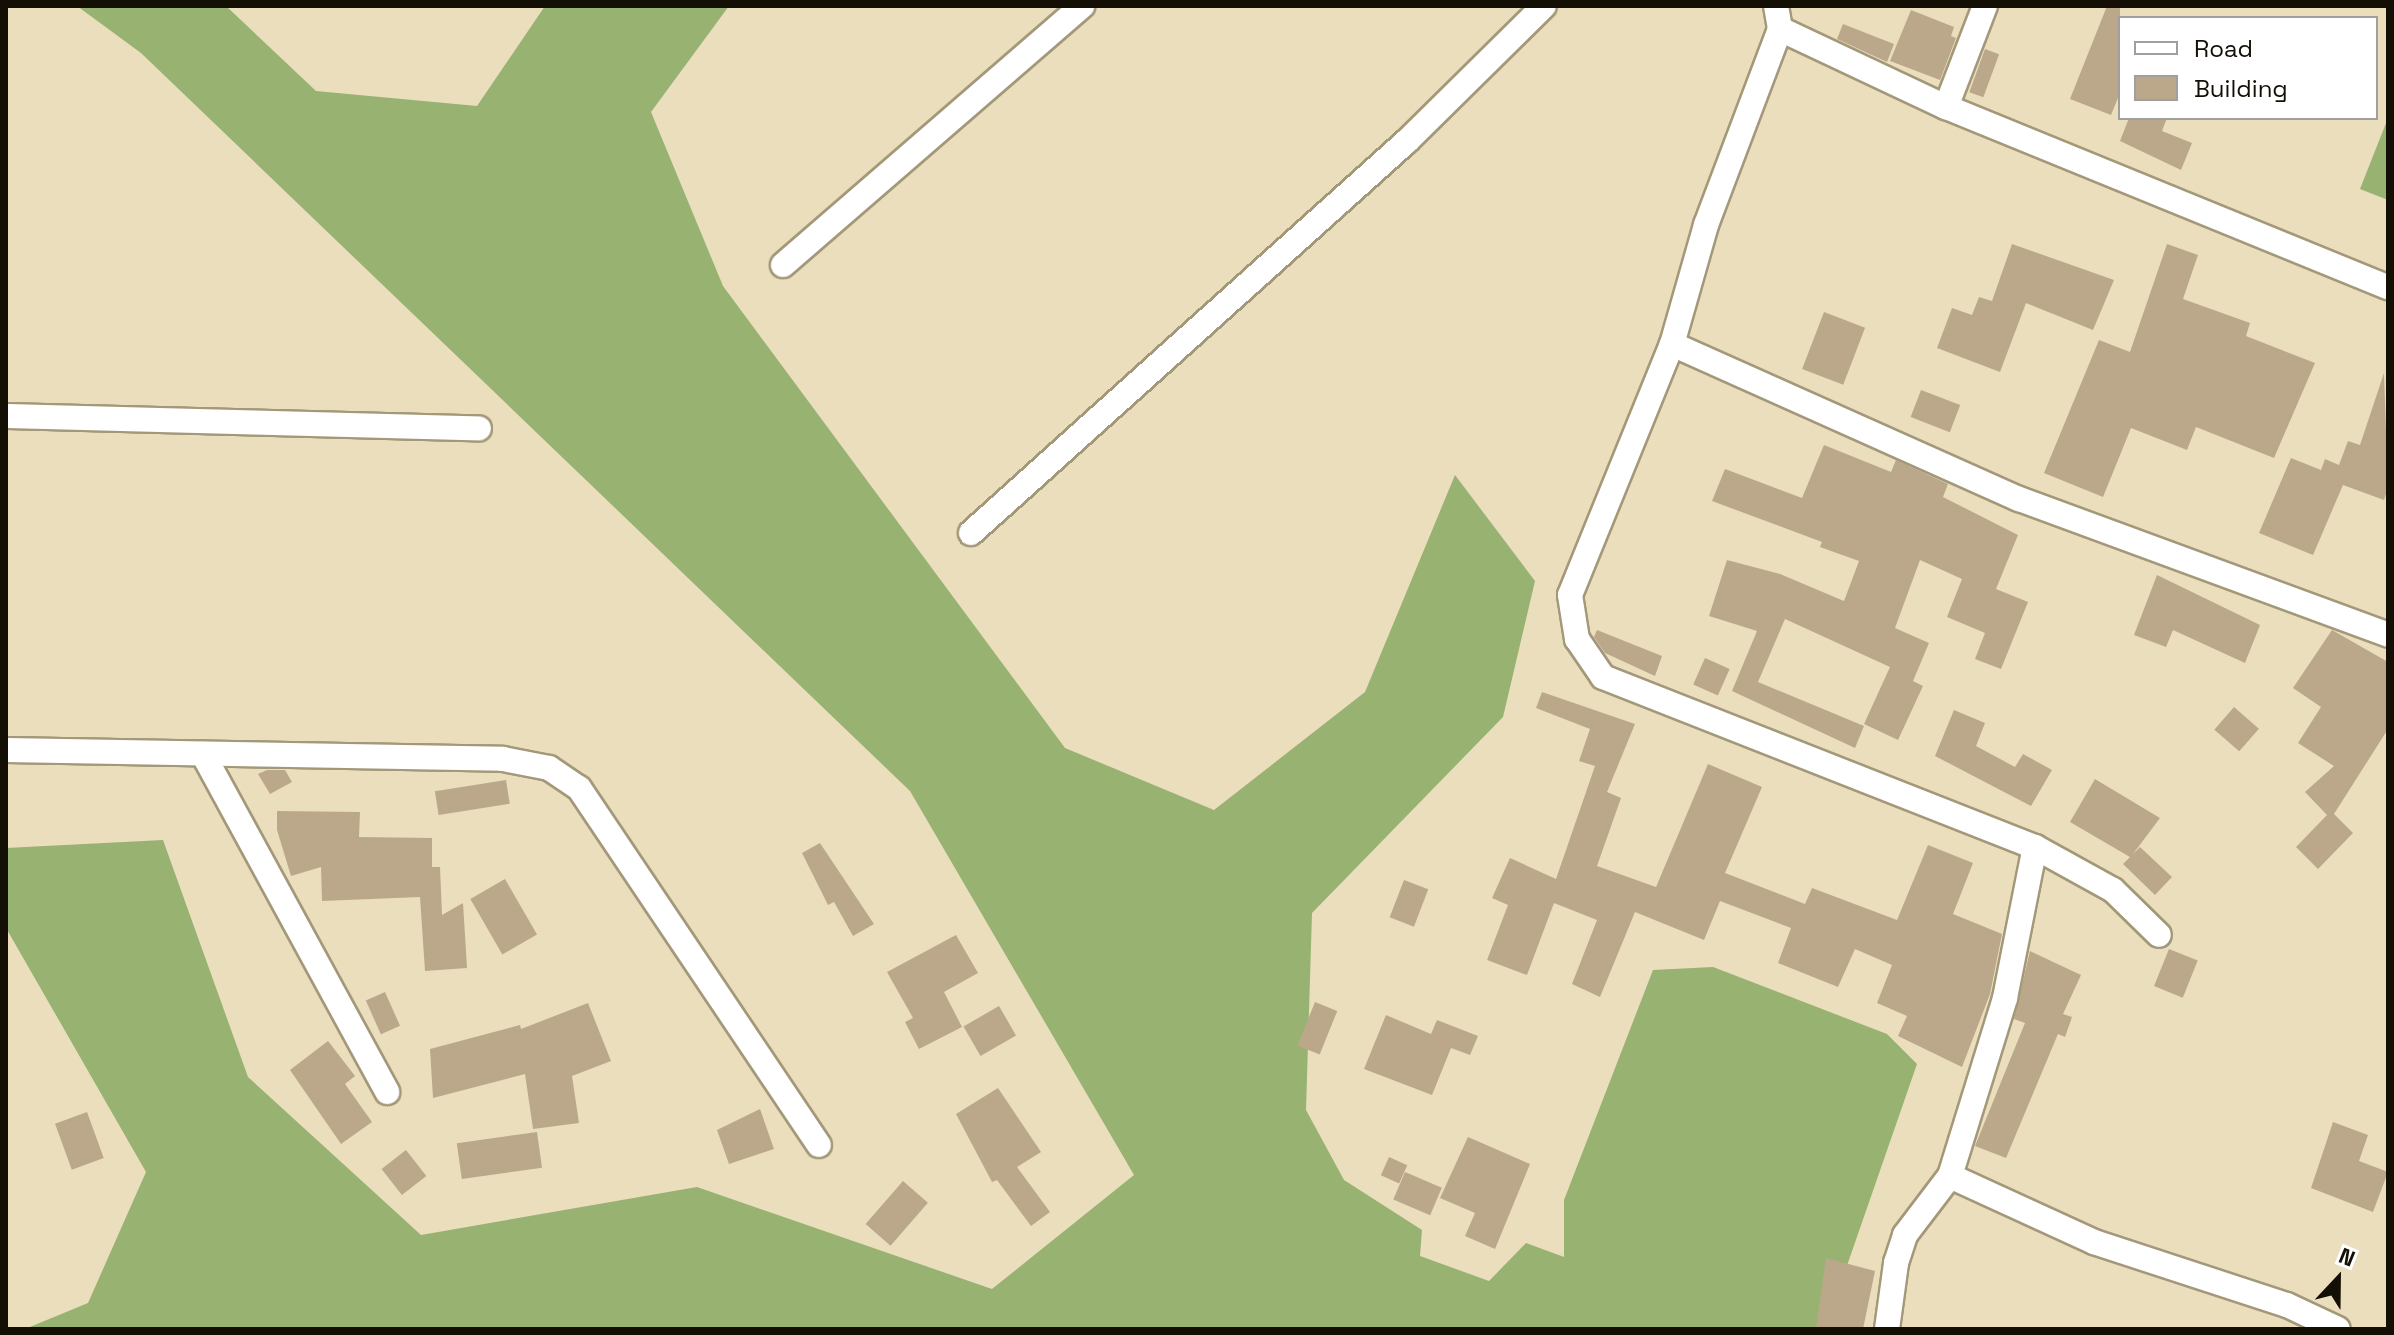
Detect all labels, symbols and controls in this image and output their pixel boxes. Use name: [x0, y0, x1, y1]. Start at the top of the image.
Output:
legend: [2118, 16, 2378, 120]
text: Road: [2194, 33, 2253, 64]
text: Building: [2194, 73, 2288, 104]
north arrow: [2298, 1239, 2378, 1319]
text: N: [2335, 1241, 2359, 1272]

